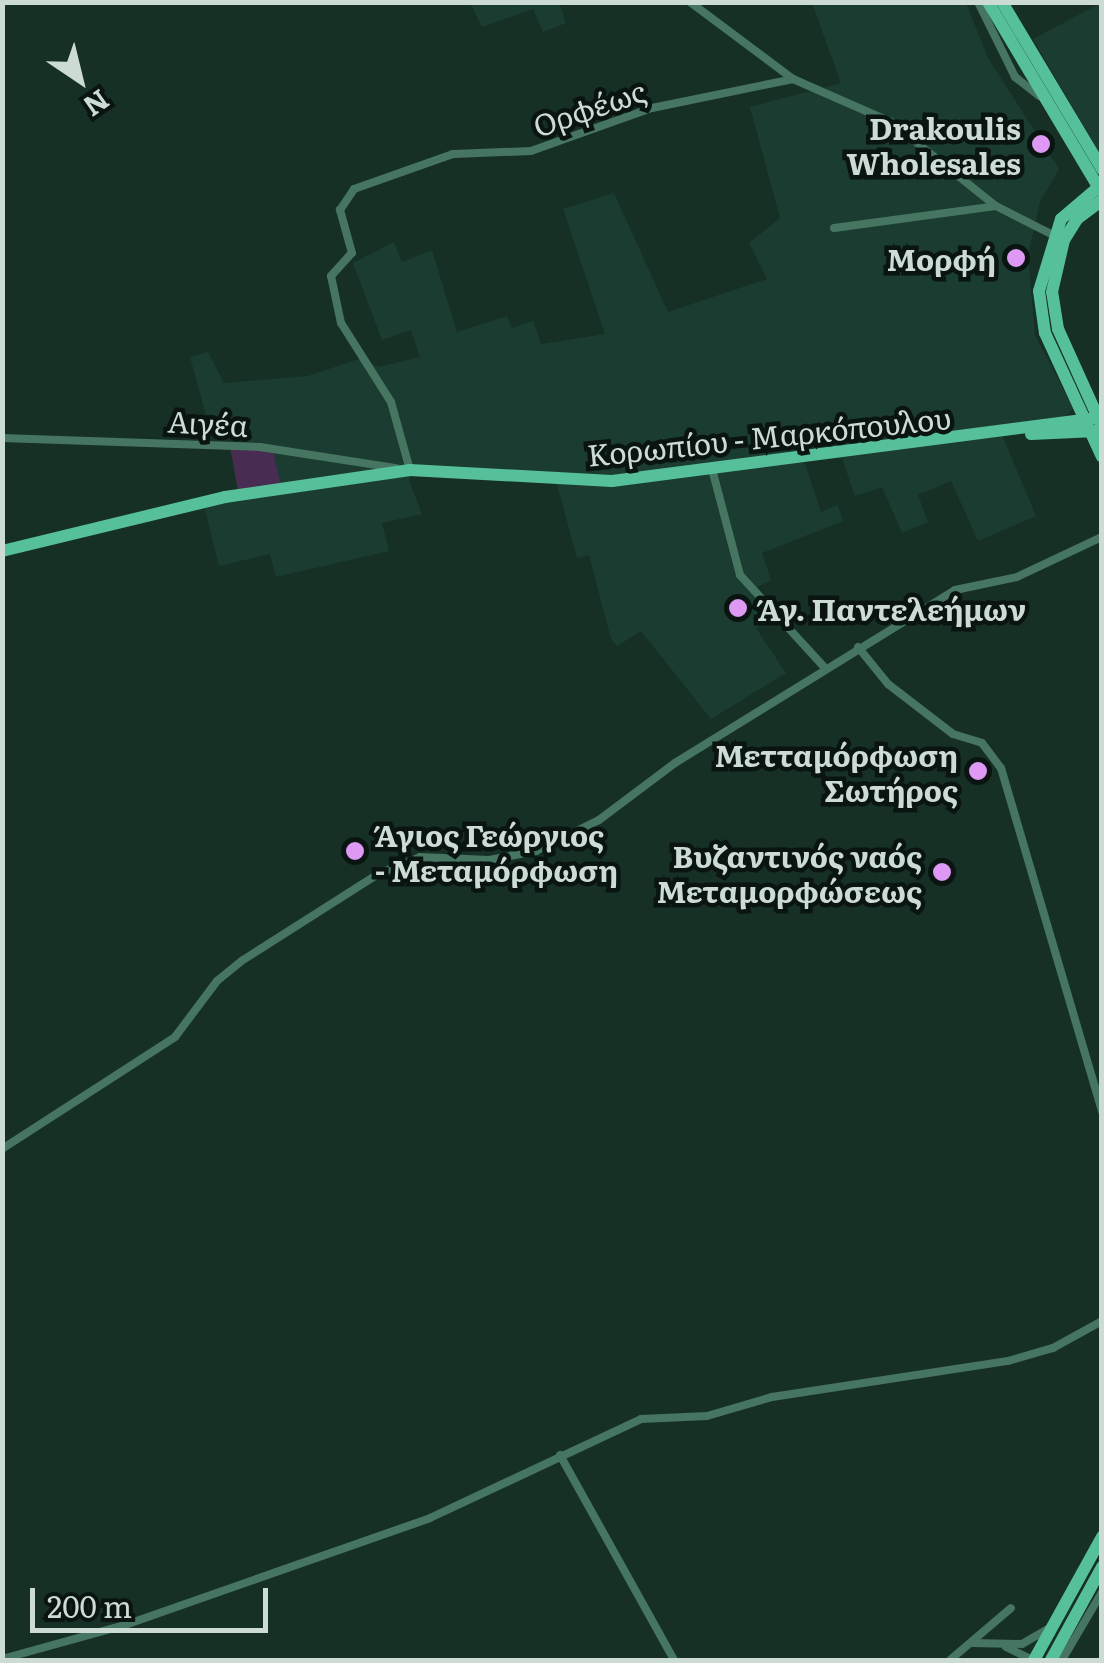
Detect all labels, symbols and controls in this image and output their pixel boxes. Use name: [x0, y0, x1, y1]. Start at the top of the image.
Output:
north arrow: [30, 30, 130, 130]
street label: Ορφέως: [528, 71, 650, 143]
text: N: [76, 81, 119, 129]
place label: Drakoulis Wholesales: [846, 109, 1021, 180]
marker: Drakoulis Wholesales: [1030, 133, 1052, 155]
place label: Μορφή: [887, 240, 996, 276]
marker: Μορφή: [1005, 247, 1027, 269]
street label: Κορωπίου - Μαρκόπουλου: [585, 398, 953, 472]
street label: Αιγέα: [167, 402, 249, 442]
place label: Άγ. Παντελεήμων: [758, 590, 1026, 626]
marker: Άγ. Παντελεήμων: [727, 597, 749, 619]
place label: Μετταμόρφωση Σωτήρος: [715, 736, 958, 806]
marker: Μετταμόρφωση Σωτήρος: [967, 760, 989, 782]
place label: Άγιος Γεώργιος - Μεταμόρφωση: [375, 816, 618, 886]
place label: Βυζαντινός ναός Μεταμορφώσεως: [657, 837, 922, 908]
marker: Άγιος Γεώργιος - Μεταμόρφωση: [344, 840, 366, 862]
marker: Βυζαντινός ναός Μεταμορφώσεως: [931, 861, 953, 883]
scale bar: [35, 1568, 272, 1630]
text: 200 m: [47, 1583, 132, 1627]

